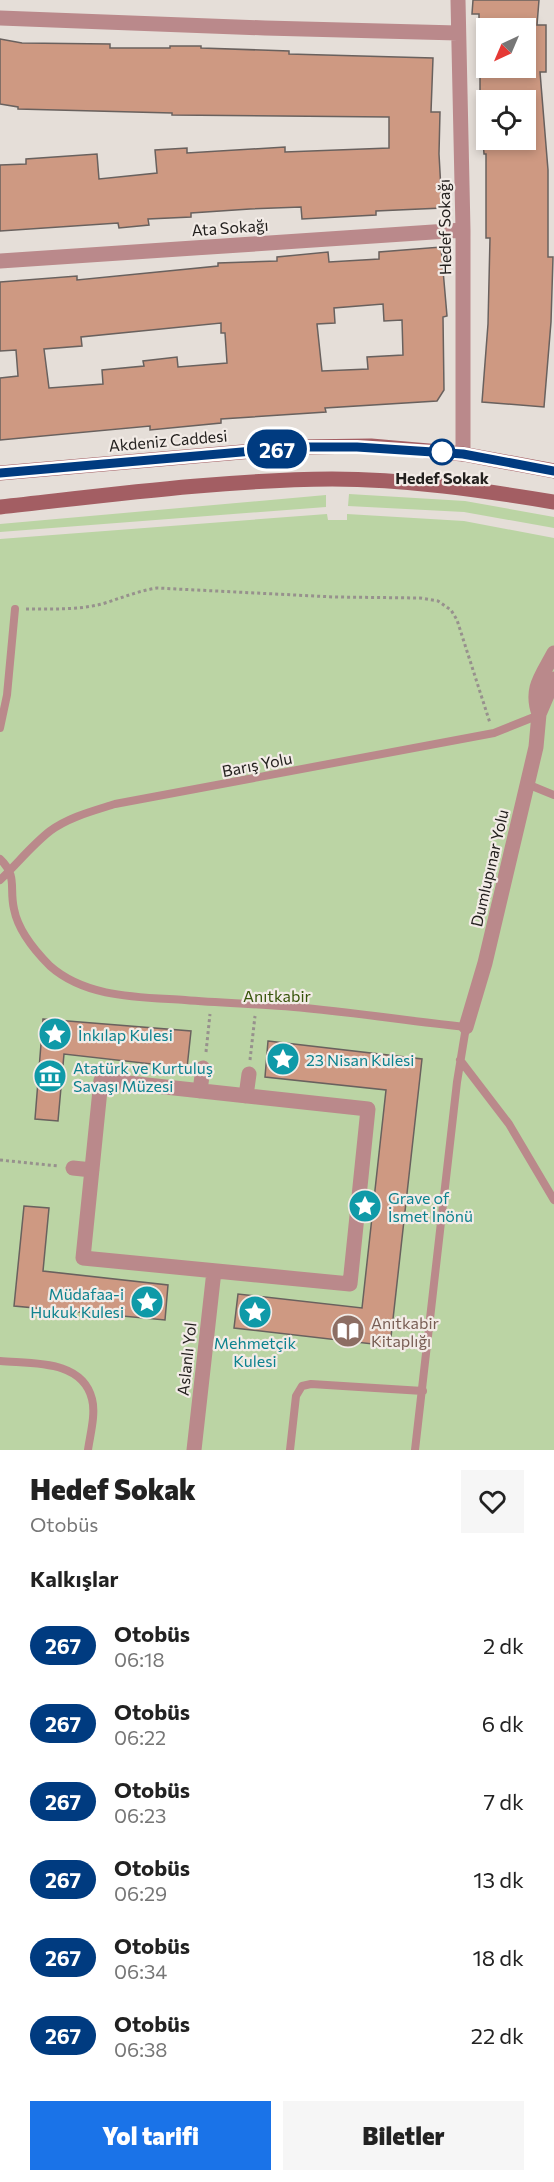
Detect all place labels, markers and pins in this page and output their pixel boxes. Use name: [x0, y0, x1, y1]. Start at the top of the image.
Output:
marker: Hedef Sokak: [429, 439, 455, 465]
place label: Hedef Sokak: [395, 468, 490, 487]
place icon: İnkılap Kulesi: [37, 1016, 73, 1052]
place label: İnkılap Kulesi: [78, 1025, 173, 1044]
place icon: 23 Nisan Kulesi: [265, 1041, 301, 1077]
place label: 23 Nisan Kulesi: [306, 1050, 414, 1069]
museum icon: Atatürk ve Kurtuluş Savaşı Müzesi: [32, 1058, 68, 1094]
place label: Atatürk ve Kurtuluş Savaşı Müzesi: [73, 1058, 213, 1095]
place icon: Grave of İsmet İnönü: [347, 1188, 383, 1224]
place label: Grave of İsmet İnönü: [388, 1188, 473, 1225]
place label: Müdafaa-i Hukuk Kulesi: [30, 1284, 124, 1321]
place icon: Müdafaa-i Hukuk Kulesi: [129, 1284, 165, 1320]
place icon: Mehmetçik Kulesi: [237, 1294, 273, 1330]
library icon: Anıtkabir Kitaplığı: [330, 1313, 366, 1349]
place label: Anıtkabir Kitaplığı: [371, 1313, 439, 1350]
place label: Mehmetçik Kulesi: [214, 1333, 296, 1370]

